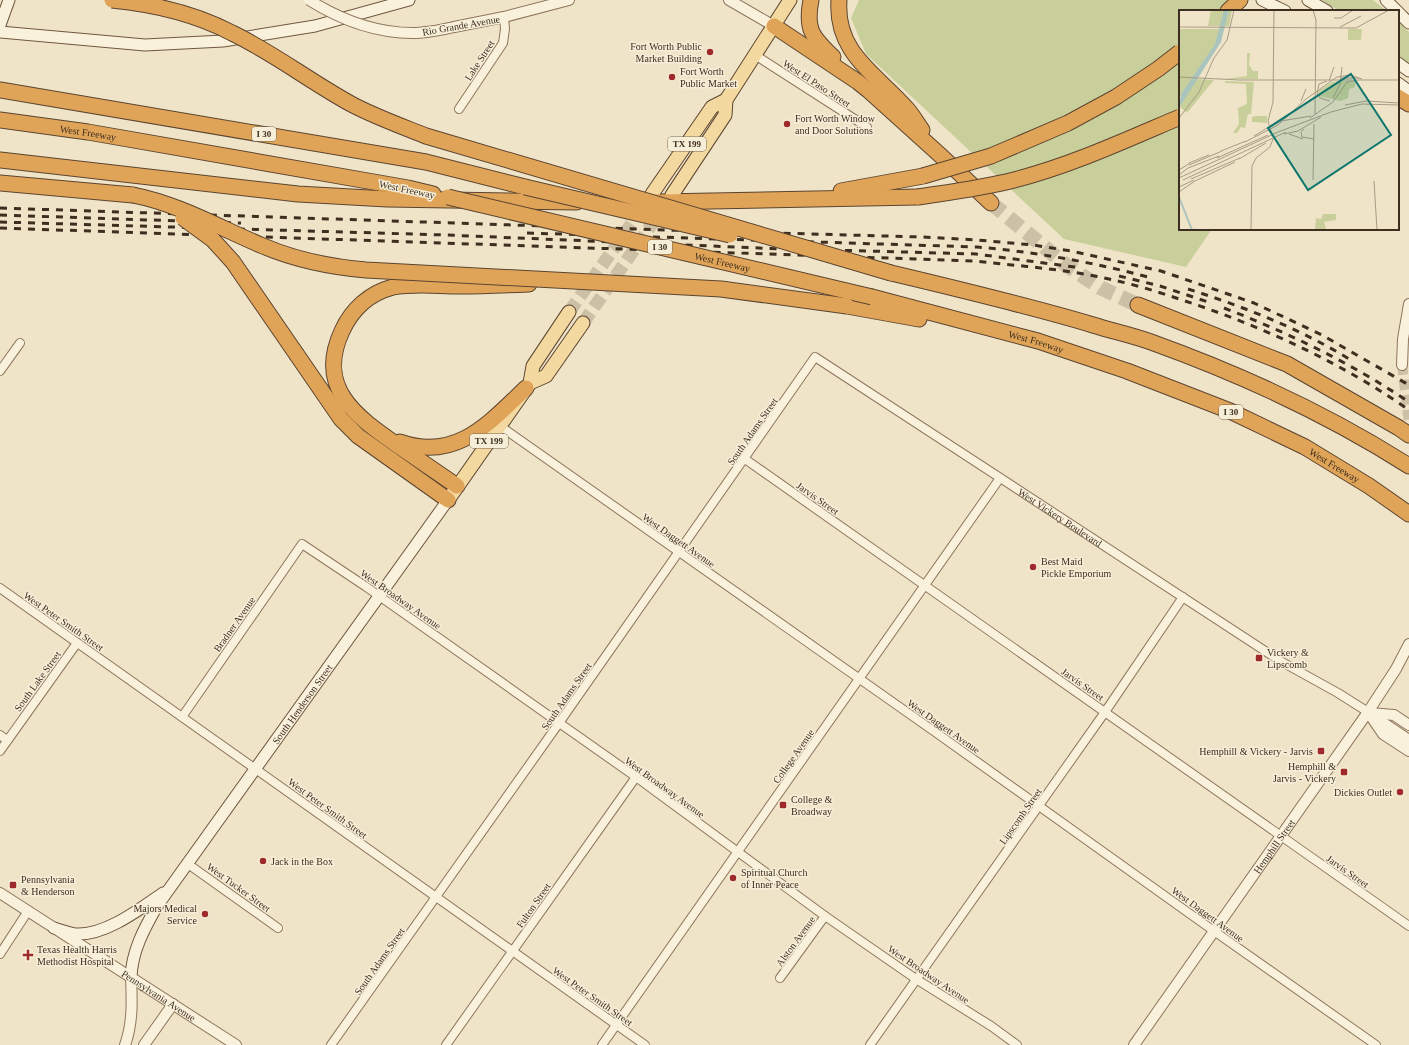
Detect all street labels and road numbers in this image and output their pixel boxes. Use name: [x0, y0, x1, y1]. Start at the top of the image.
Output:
street label: Rio Grande Avenue: [421, 13, 501, 38]
street label: Lake Street: [462, 38, 497, 82]
street label: West El Paso Street: [781, 57, 853, 109]
street label: West Freeway: [59, 123, 117, 143]
road number: I 30: [252, 127, 276, 141]
road number: TX 199: [668, 137, 706, 151]
street label: West Freeway: [378, 178, 436, 201]
road number: I 30: [648, 240, 672, 254]
street label: West Freeway: [693, 250, 751, 274]
street label: West Freeway: [1007, 328, 1065, 355]
street label: South Adams Street: [725, 395, 780, 467]
road number: I 30: [1219, 405, 1243, 419]
road number: TX 199: [470, 434, 508, 448]
street label: West Freeway: [1307, 446, 1361, 485]
street label: Jarvis Street: [794, 480, 841, 517]
street label: West Vickery Boulevard: [1016, 486, 1104, 549]
street label: West Daggett Avenue: [640, 511, 718, 570]
street label: West Broadway Avenue: [358, 567, 444, 632]
street label: West Peter Smith Street: [22, 590, 106, 653]
street label: Bradner Avenue: [211, 594, 258, 654]
street label: South Lake Street: [12, 649, 63, 714]
street label: South Adams Street: [539, 660, 594, 732]
street label: South Henderson Street: [270, 662, 335, 746]
street label: Jarvis Street: [1059, 666, 1106, 703]
street label: West Daggett Avenue: [905, 697, 983, 756]
street label: College Avenue: [771, 727, 816, 785]
street label: West Broadway Avenue: [623, 755, 707, 820]
street label: West Peter Smith Street: [286, 776, 370, 841]
street label: Lipscomb Street: [997, 786, 1044, 846]
street label: Hemphill Street: [1251, 817, 1297, 876]
street label: Jarvis Street: [1324, 853, 1371, 890]
street label: West Tucker Street: [205, 861, 273, 914]
street label: Fulton Street: [514, 881, 553, 930]
street label: West Daggett Avenue: [1170, 885, 1246, 945]
street label: Alston Avenue: [774, 914, 818, 968]
street label: South Adams Street: [352, 925, 407, 997]
street label: West Broadway Avenue: [886, 943, 972, 1006]
street label: West Peter Smith Street: [551, 965, 635, 1028]
street label: Pennsylvania Avenue: [120, 968, 198, 1024]

